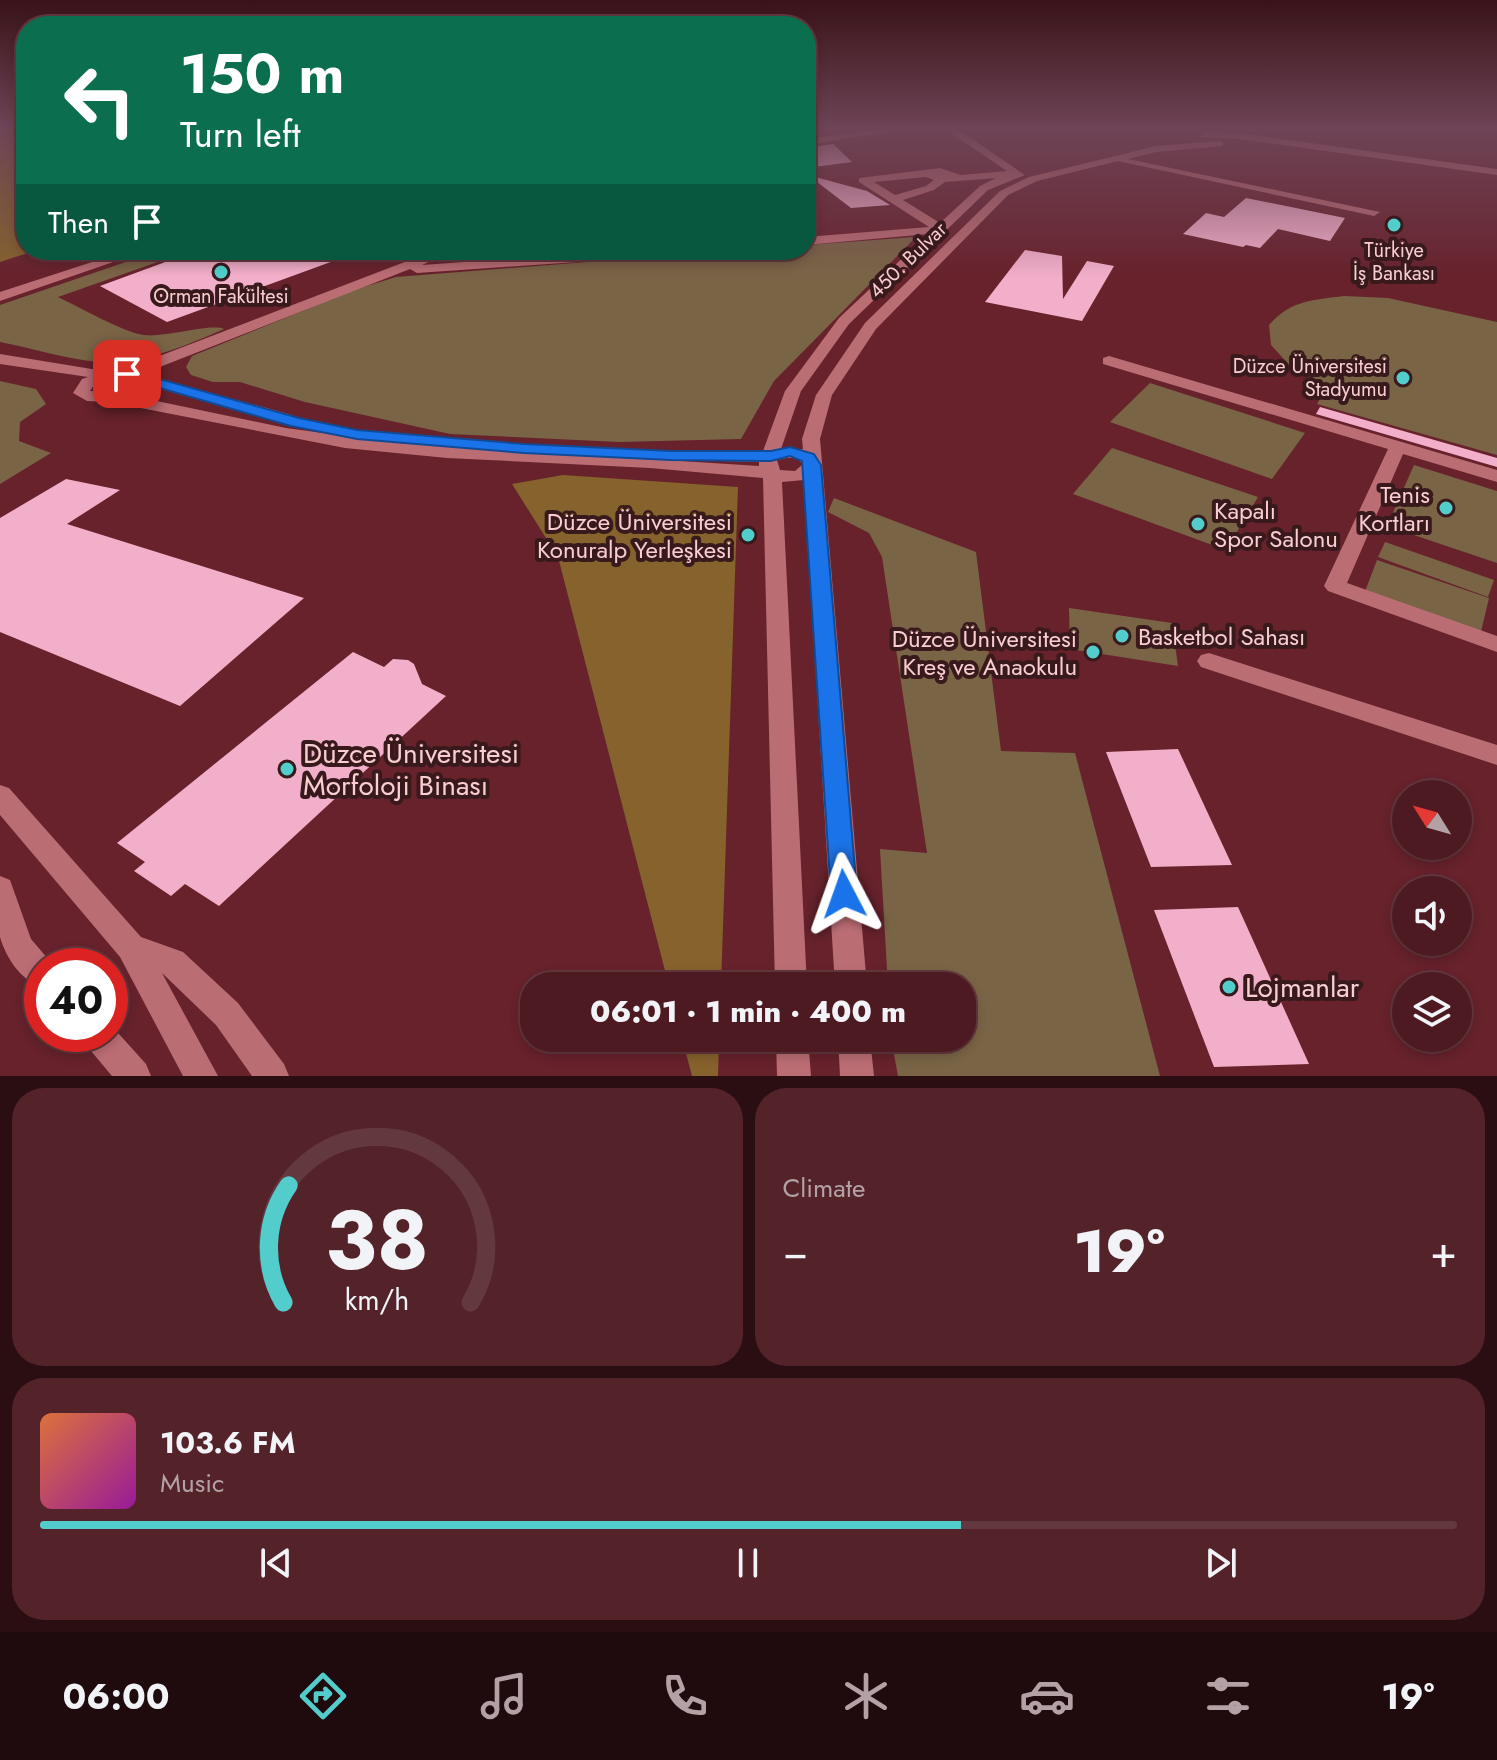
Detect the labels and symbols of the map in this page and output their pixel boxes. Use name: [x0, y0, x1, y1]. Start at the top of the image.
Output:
street label: 450. Bulvar: [863, 215, 954, 305]
marker: Türkiye İş Bankası: [1385, 216, 1403, 234]
place label: Türkiye İş Bankası: [1353, 236, 1435, 288]
marker: Orman Fakültesi: [212, 263, 230, 281]
place label: Orman Fakültesi: [153, 282, 289, 311]
pin: [93, 340, 161, 408]
place label: Düzce Üniversitesi Stadyumu: [1233, 352, 1387, 404]
marker: Düzce Üniversitesi Stadyumu: [1394, 369, 1412, 387]
place label: Tenis Kortları: [1359, 477, 1430, 540]
place label: Kapalı Spor Salonu: [1214, 493, 1338, 556]
marker: Tenis Kortları: [1437, 499, 1455, 517]
place label: Düzce Üniversitesi Konuralp Yerleşkesi: [537, 504, 732, 567]
marker: Kapalı Spor Salonu: [1189, 515, 1207, 533]
marker: Düzce Üniversitesi Konuralp Yerleşkesi: [739, 526, 757, 544]
place label: Basketbol Sahası: [1138, 619, 1305, 654]
place label: Düzce Üniversitesi Kreş ve Anaokulu: [892, 621, 1077, 684]
marker: Basketbol Sahası: [1113, 627, 1131, 645]
marker: Düzce Üniversitesi Kreş ve Anaokulu: [1084, 643, 1102, 661]
place label: Düzce Üniversitesi Morfoloji Binası: [303, 733, 519, 806]
marker: Düzce Üniversitesi Morfoloji Binası: [278, 760, 296, 778]
north arrow: [1392, 780, 1472, 860]
position arrow: [802, 852, 886, 936]
speed limit sign: 40: [24, 948, 128, 1052]
place label: Lojmanlar: [1245, 967, 1360, 1008]
marker: Lojmanlar: [1220, 978, 1238, 996]

